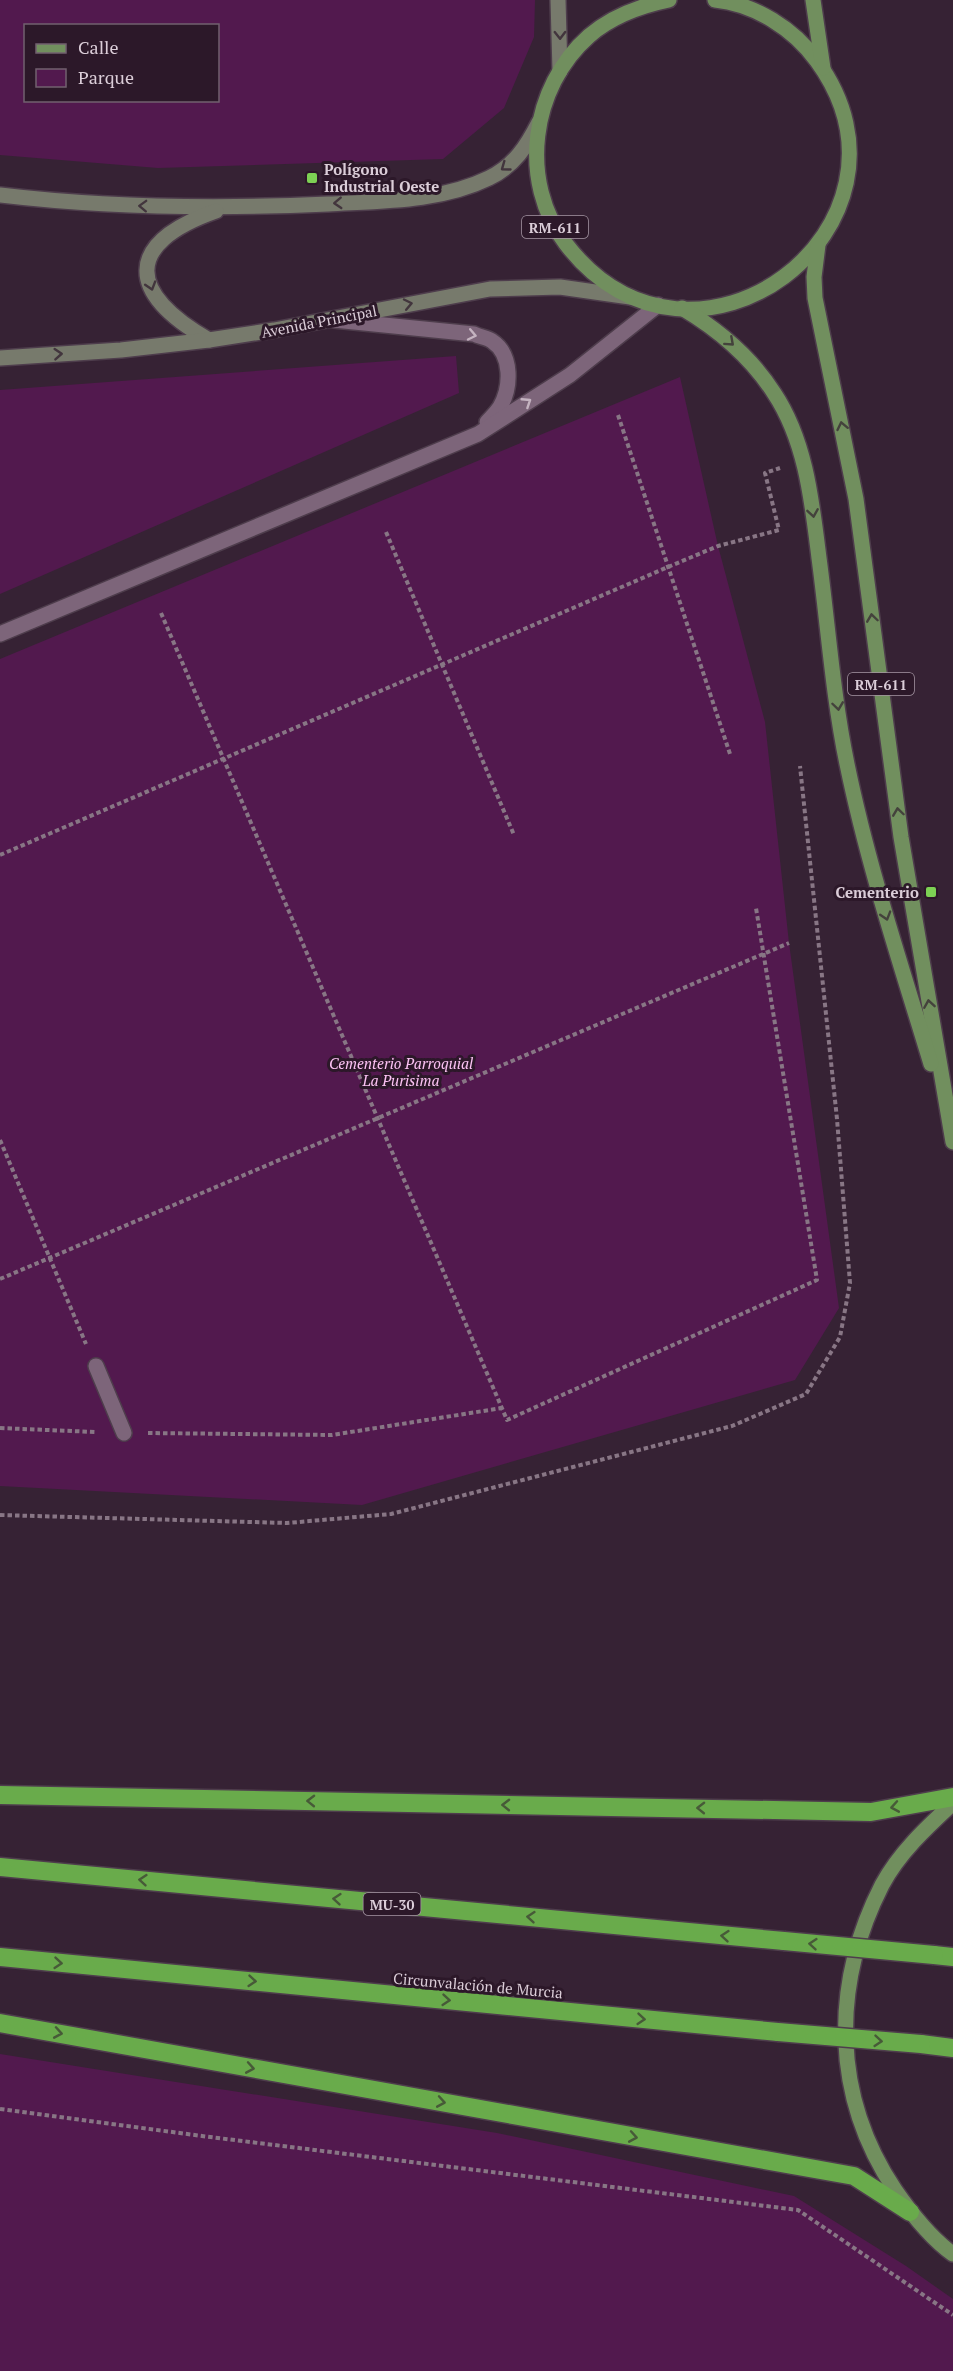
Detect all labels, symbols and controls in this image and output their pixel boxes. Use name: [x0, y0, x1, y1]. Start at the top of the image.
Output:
legend: [24, 24, 219, 102]
one-way arrow: [554, 31, 566, 40]
text: Calle: [78, 35, 119, 59]
text: Parque: [78, 65, 134, 89]
place label: Polígono Industrial Oeste: [324, 159, 439, 196]
one-way arrow: [501, 160, 512, 171]
marker: Polígono Industrial Oeste: [305, 171, 319, 185]
one-way arrow: [333, 197, 342, 210]
one-way arrow: [138, 200, 147, 213]
road number: RM-611: [522, 216, 588, 238]
one-way arrow: [144, 280, 156, 290]
one-way arrow: [403, 298, 413, 311]
street label: Avenida Principal: [260, 300, 378, 342]
one-way arrow: [467, 328, 477, 341]
one-way arrow: [723, 335, 733, 346]
one-way arrow: [54, 348, 63, 361]
one-way arrow: [521, 398, 531, 410]
one-way arrow: [836, 421, 849, 431]
one-way arrow: [807, 508, 819, 517]
one-way arrow: [866, 614, 878, 623]
road number: RM-611: [848, 673, 914, 695]
one-way arrow: [832, 702, 844, 711]
one-way arrow: [892, 807, 905, 816]
place label: Cementerio: [836, 882, 919, 902]
marker: Cementerio: [924, 885, 938, 899]
one-way arrow: [879, 910, 891, 921]
one-way arrow: [924, 1000, 936, 1009]
park label: Cementerio Parroquial La Purisima: [329, 1053, 474, 1090]
one-way arrow: [306, 1795, 315, 1807]
one-way arrow: [501, 1799, 510, 1811]
one-way arrow: [891, 1800, 901, 1813]
one-way arrow: [696, 1802, 705, 1815]
one-way arrow: [139, 1874, 148, 1887]
one-way arrow: [333, 1893, 342, 1906]
road number: MU-30: [364, 1893, 420, 1915]
one-way arrow: [527, 1911, 536, 1924]
one-way arrow: [721, 1930, 730, 1943]
one-way arrow: [808, 1938, 818, 1951]
one-way arrow: [54, 1956, 63, 1969]
street label: Circunvalación de Murcia: [392, 1968, 564, 2002]
one-way arrow: [248, 1974, 257, 1987]
one-way arrow: [442, 1993, 451, 2006]
one-way arrow: [636, 2012, 645, 2025]
one-way arrow: [53, 2027, 62, 2039]
one-way arrow: [873, 2034, 882, 2047]
one-way arrow: [244, 2061, 254, 2074]
one-way arrow: [436, 2095, 446, 2108]
one-way arrow: [628, 2130, 638, 2143]

